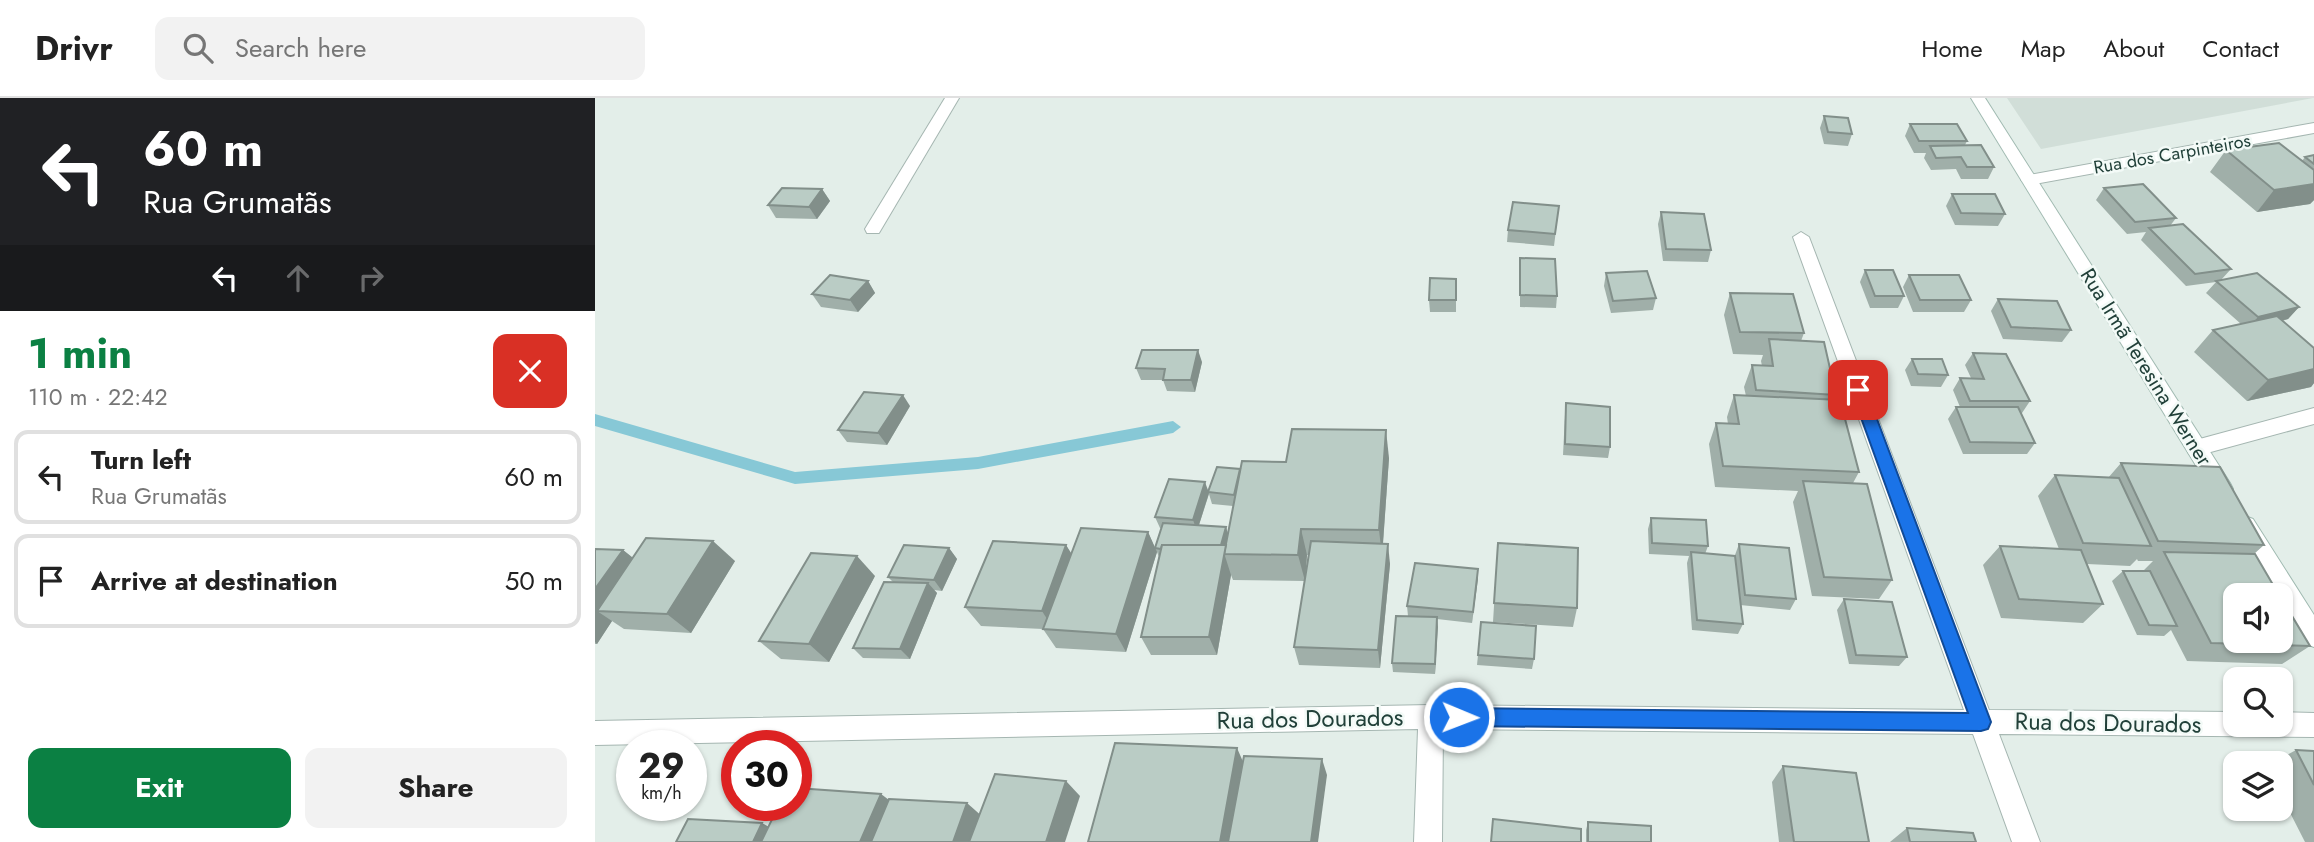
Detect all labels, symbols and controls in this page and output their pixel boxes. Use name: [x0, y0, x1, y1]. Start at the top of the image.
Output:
search box: [155, 17, 645, 80]
text: Drivr: [35, 25, 113, 72]
icon: search: [179, 29, 217, 67]
text: Search here: [235, 29, 366, 67]
text: Home: [1921, 31, 1983, 66]
text: Map: [2021, 31, 2065, 66]
text: About: [2103, 31, 2164, 66]
text: Contact: [2202, 31, 2279, 66]
text: 60 m: [143, 114, 263, 184]
icon: left: [28, 126, 119, 217]
street label: Rua dos Carpinteiros: [2091, 127, 2253, 181]
text: Rua Grumatãs: [143, 179, 332, 225]
icon: left: [206, 259, 244, 297]
icon: ahead: [279, 259, 317, 297]
icon: right: [352, 259, 390, 297]
street label: Rua Irmã Teresina Werner: [2073, 262, 2220, 472]
text: 1 min: [28, 323, 132, 384]
button: close: [493, 334, 567, 408]
pin: [1828, 360, 1888, 420]
icon: arrive: [1839, 371, 1877, 409]
text: 110 m · 22:42: [28, 380, 168, 414]
text: Turn left: [91, 441, 191, 479]
icon: left: [32, 458, 70, 496]
text: 60 m: [504, 458, 563, 496]
text: Rua Grumatãs: [91, 479, 227, 513]
icon: arrive: [32, 562, 70, 600]
text: Arrive at destination: [91, 562, 338, 600]
text: 50 m: [505, 562, 563, 600]
map controls: [2223, 583, 2293, 821]
button: sound: [2223, 583, 2293, 653]
button: search: [2223, 667, 2293, 737]
position arrow: [1422, 680, 1496, 754]
street label: Rua dos Dourados: [1216, 699, 1404, 738]
street label: Rua dos Dourados: [2014, 703, 2202, 742]
speed limit sign: 30: [721, 730, 812, 821]
text: 29: [638, 741, 685, 791]
button: Exit: [28, 748, 291, 828]
button: Share: [305, 748, 567, 828]
button: layers: [2223, 751, 2293, 821]
text: km/h: [641, 780, 682, 806]

